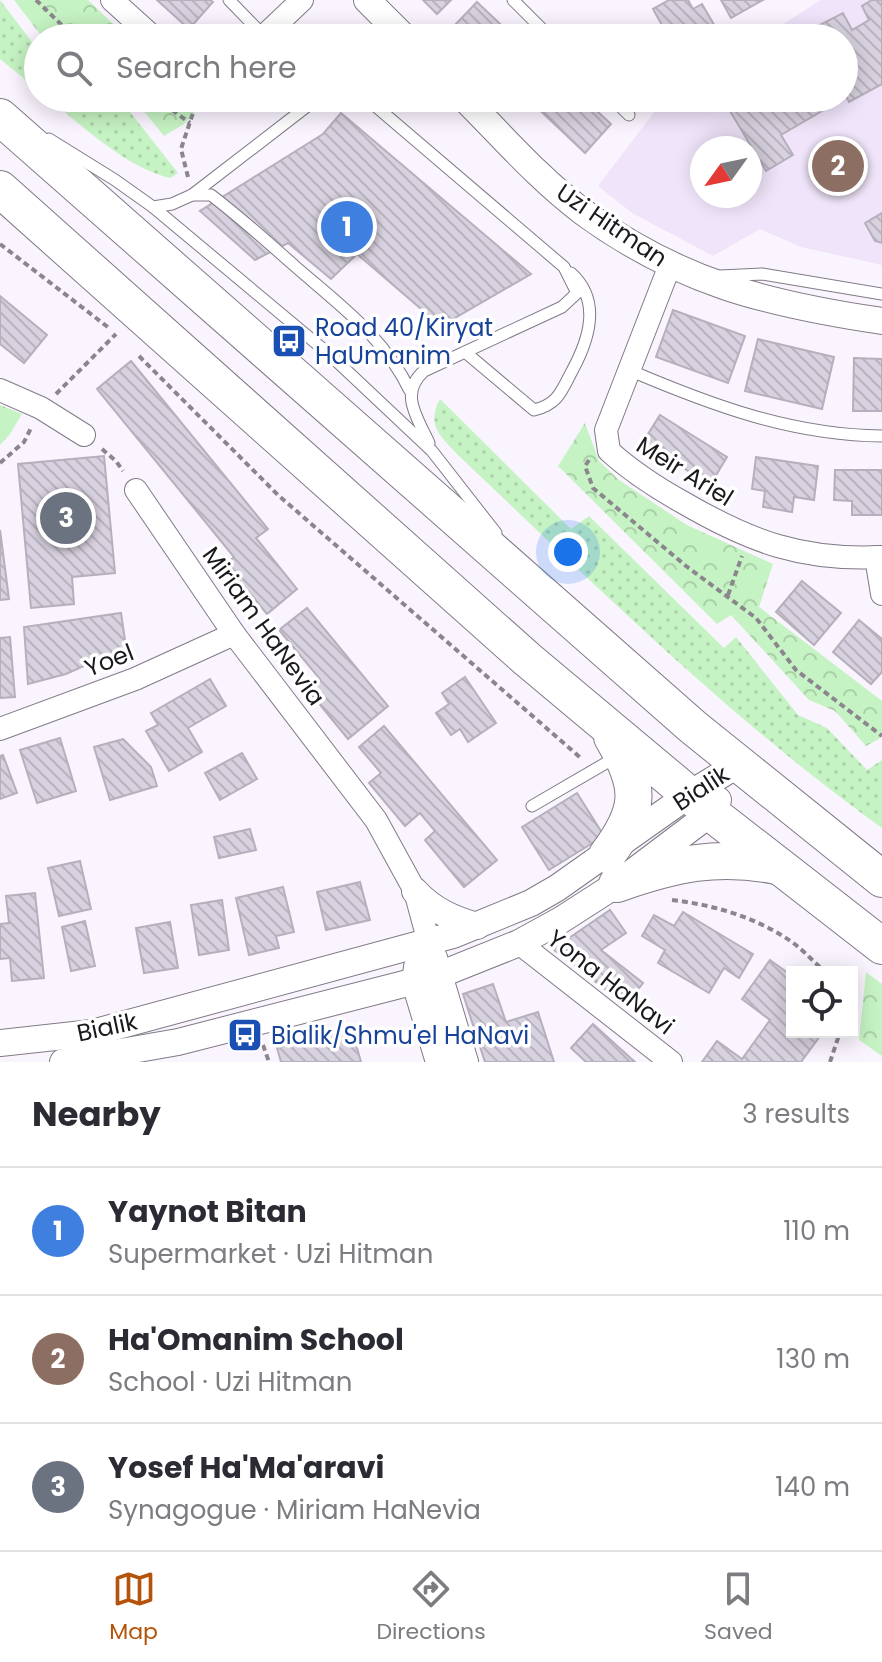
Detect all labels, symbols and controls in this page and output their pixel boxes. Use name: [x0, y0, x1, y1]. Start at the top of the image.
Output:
search box: [24, 24, 858, 112]
icon: search: [52, 46, 96, 90]
text: Search here: [116, 46, 297, 89]
north arrow: [690, 136, 762, 208]
pin: 2: [812, 136, 864, 196]
street label: Uzi Hitman: [550, 176, 674, 274]
pin: 1: [321, 197, 373, 257]
place label: Road 40/Kiryat HaUmanim: [315, 311, 493, 372]
bus stop icon: Road 40/Kiryat HaUmanim: [270, 322, 308, 360]
street label: Meir Ariel: [630, 428, 740, 514]
pin: 3: [40, 488, 92, 548]
your location: [548, 532, 588, 572]
street label: Miriam HaNevia: [195, 540, 333, 712]
street label: Yoel: [80, 636, 138, 684]
street label: Bialik: [666, 757, 736, 818]
street label: Yona HaNavi: [541, 922, 681, 1042]
map controls: [786, 966, 858, 1038]
button: locate: [786, 966, 858, 1038]
street label: Bialik: [74, 1004, 141, 1049]
bus stop icon: Bialik/Shmu'el HaNavi: [226, 1016, 264, 1054]
place label: Bialik/Shmu'el HaNavi: [271, 1019, 529, 1052]
text: Nearby: [32, 1090, 161, 1138]
text: 3 results: [742, 1096, 850, 1132]
text: Yaynot Bitan: [108, 1190, 307, 1233]
text: 1: [53, 1213, 63, 1249]
text: 110 m: [783, 1213, 850, 1249]
text: Supermarket · Uzi Hitman: [108, 1236, 433, 1272]
text: Ha'Omanim School: [108, 1318, 404, 1361]
text: 2: [51, 1341, 65, 1377]
text: 130 m: [776, 1341, 850, 1377]
text: School · Uzi Hitman: [108, 1364, 352, 1400]
text: Yosef Ha'Ma'aravi: [108, 1446, 384, 1489]
text: 3: [50, 1469, 66, 1505]
text: 140 m: [775, 1469, 850, 1505]
text: Synagogue · Miriam HaNevia: [108, 1492, 481, 1528]
tab: Map: [109, 1567, 158, 1648]
tab: Directions: [376, 1567, 486, 1648]
tab: Saved: [704, 1567, 773, 1648]

